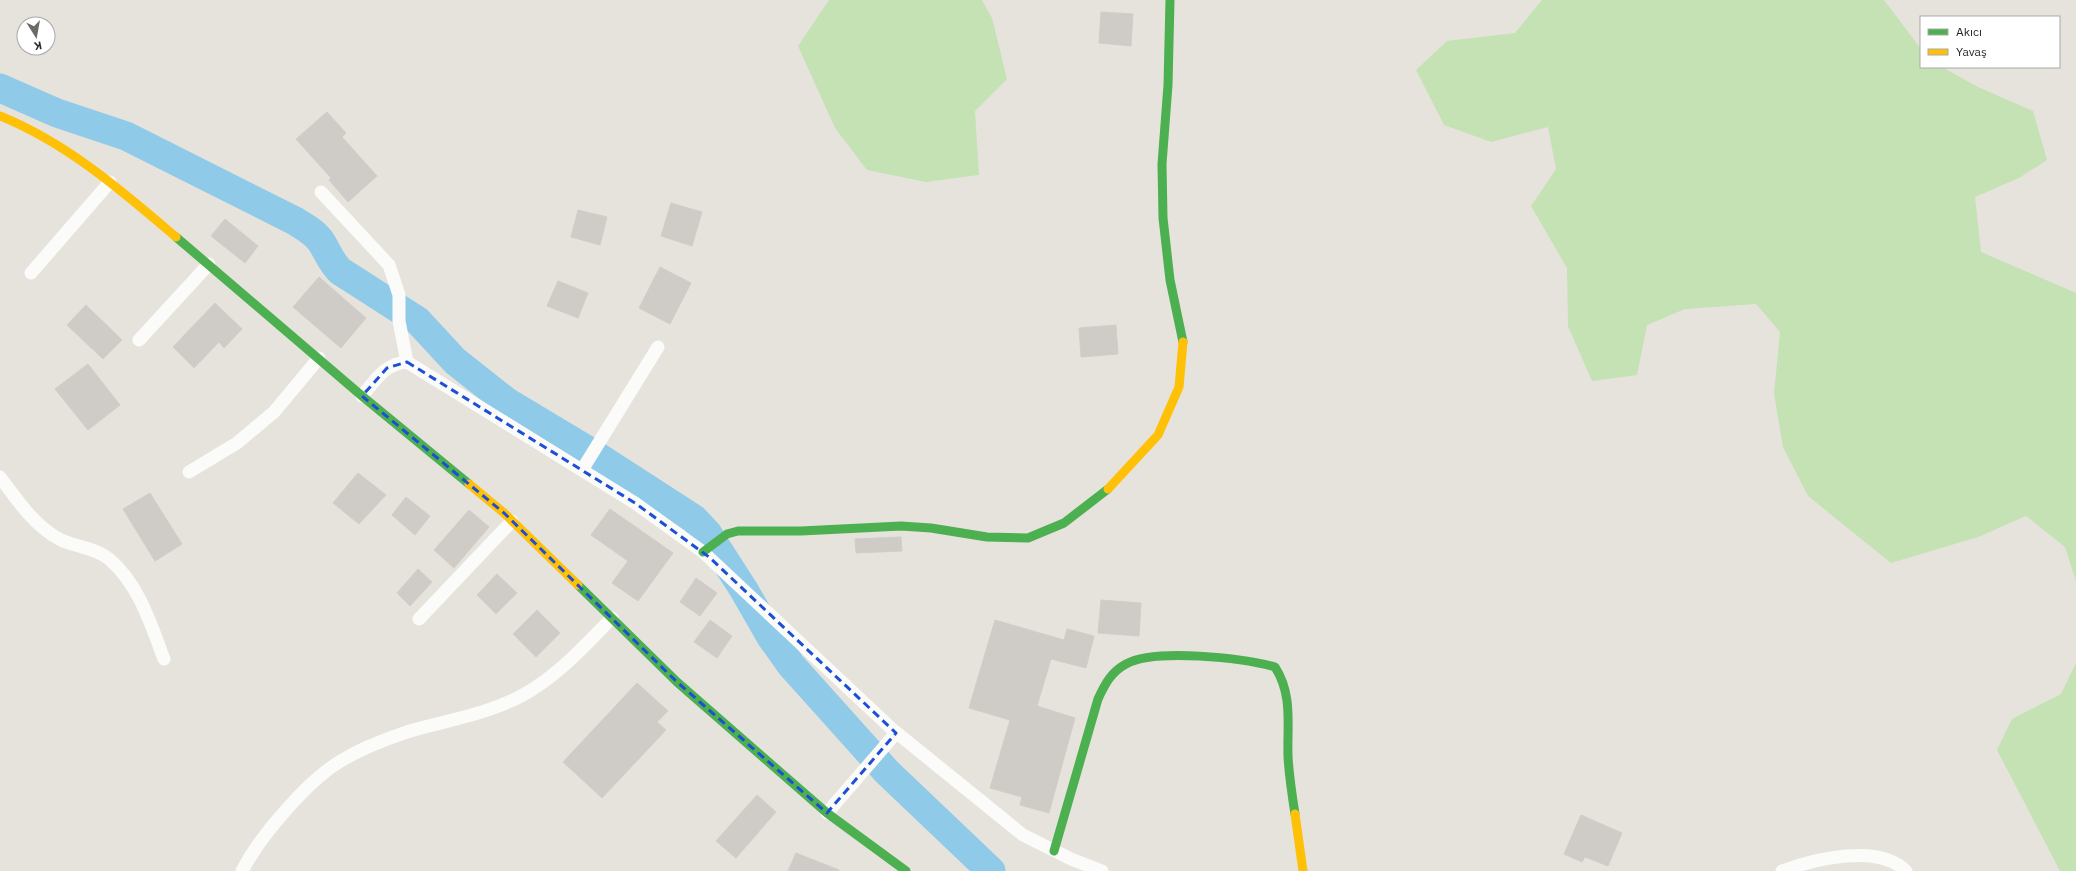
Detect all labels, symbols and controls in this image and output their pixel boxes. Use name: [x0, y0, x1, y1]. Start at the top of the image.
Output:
north arrow: [16, 16, 56, 56]
legend: [1920, 16, 2060, 68]
text: Akıcı: [1956, 24, 1982, 39]
text: K: [32, 38, 43, 53]
text: Yavaş: [1956, 44, 1987, 59]

